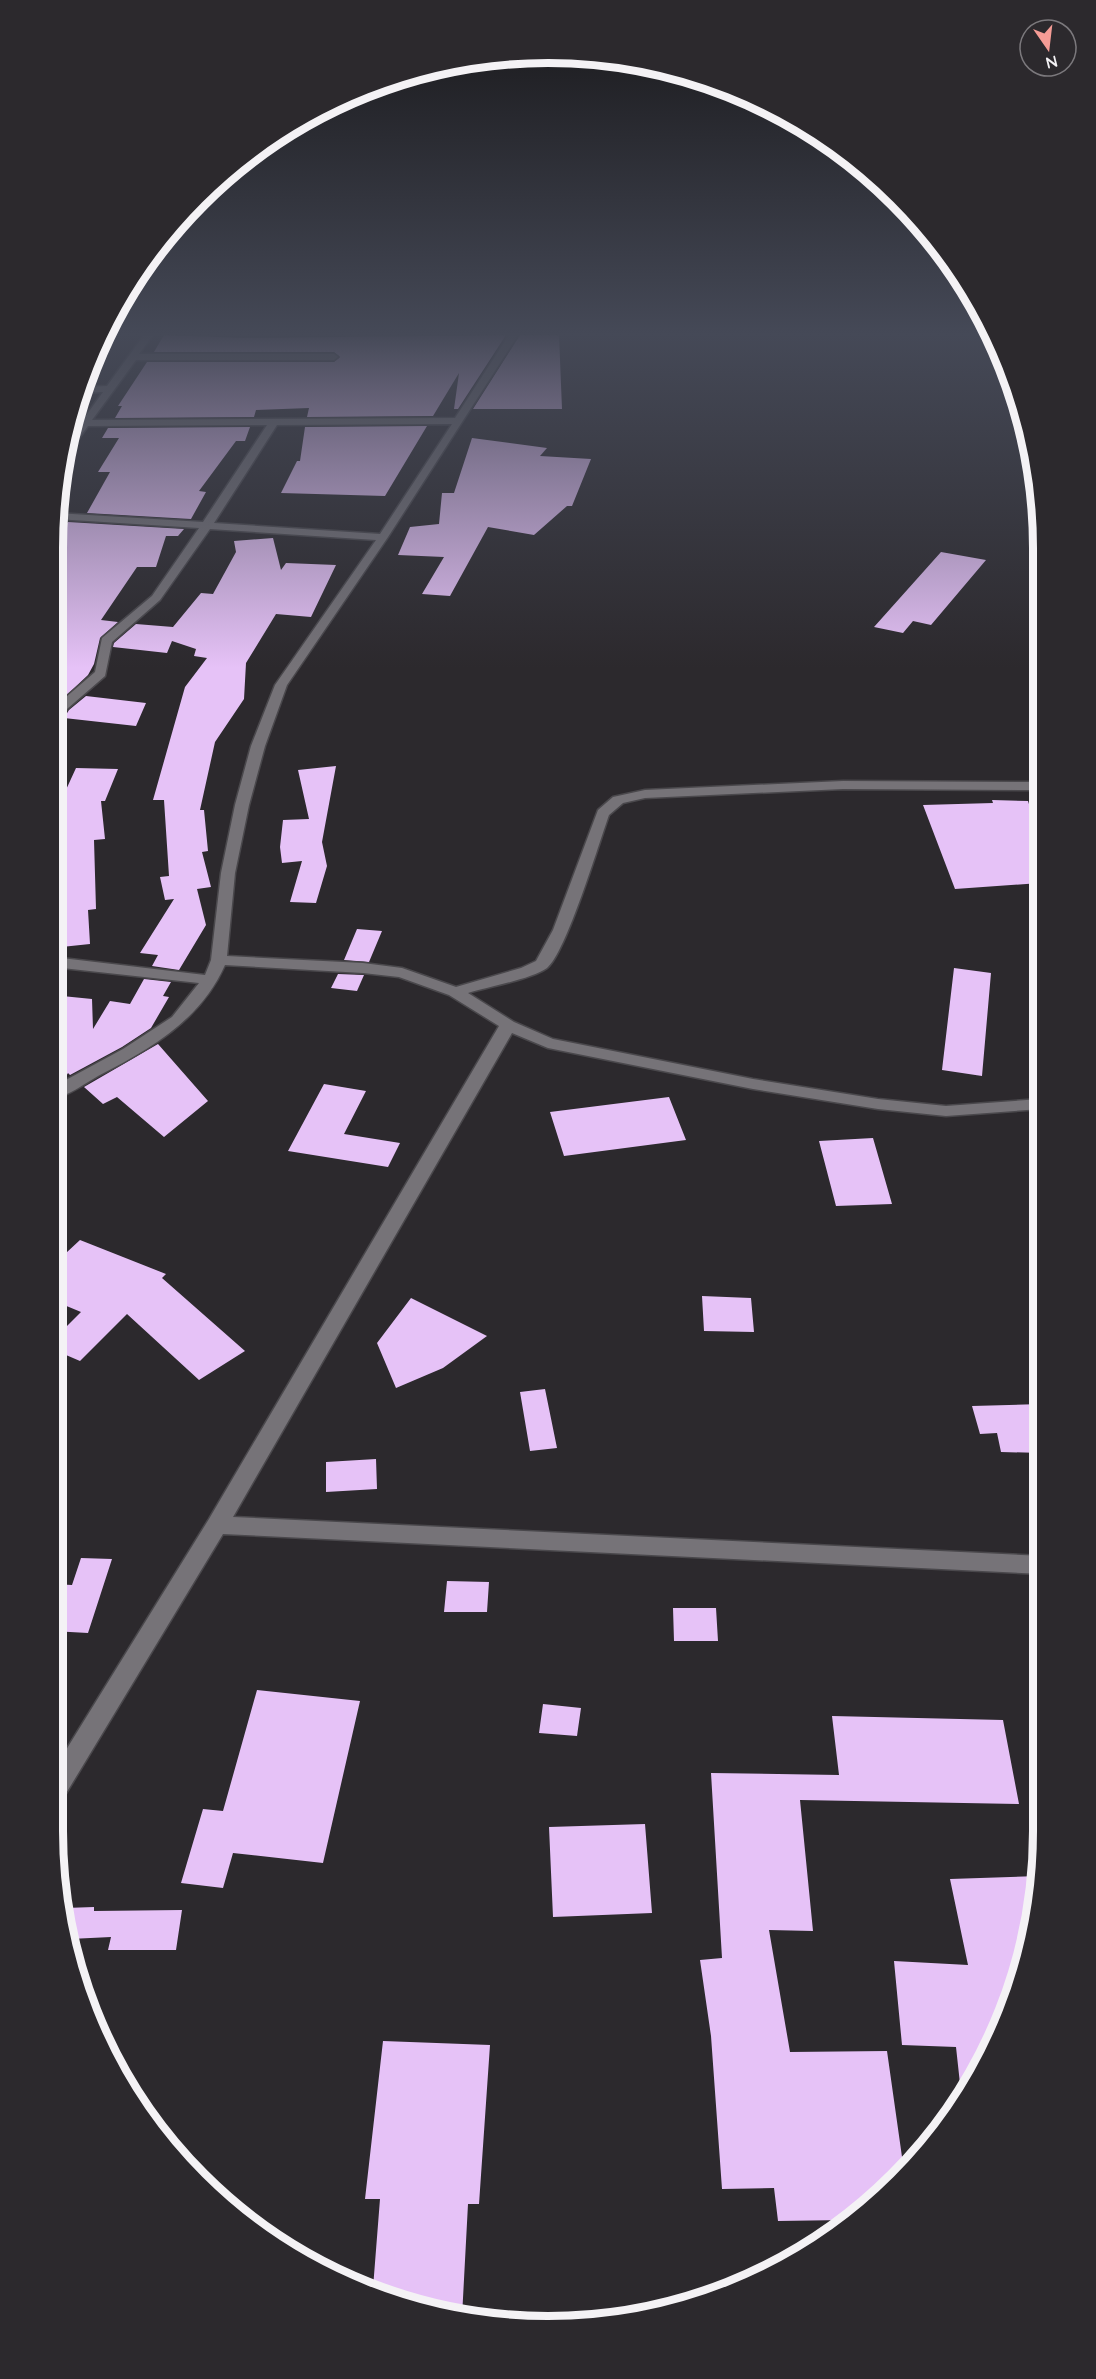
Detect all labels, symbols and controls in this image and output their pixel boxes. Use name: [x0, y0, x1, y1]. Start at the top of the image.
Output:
north arrow: [1018, 18, 1078, 78]
text: N: [1044, 51, 1060, 74]

